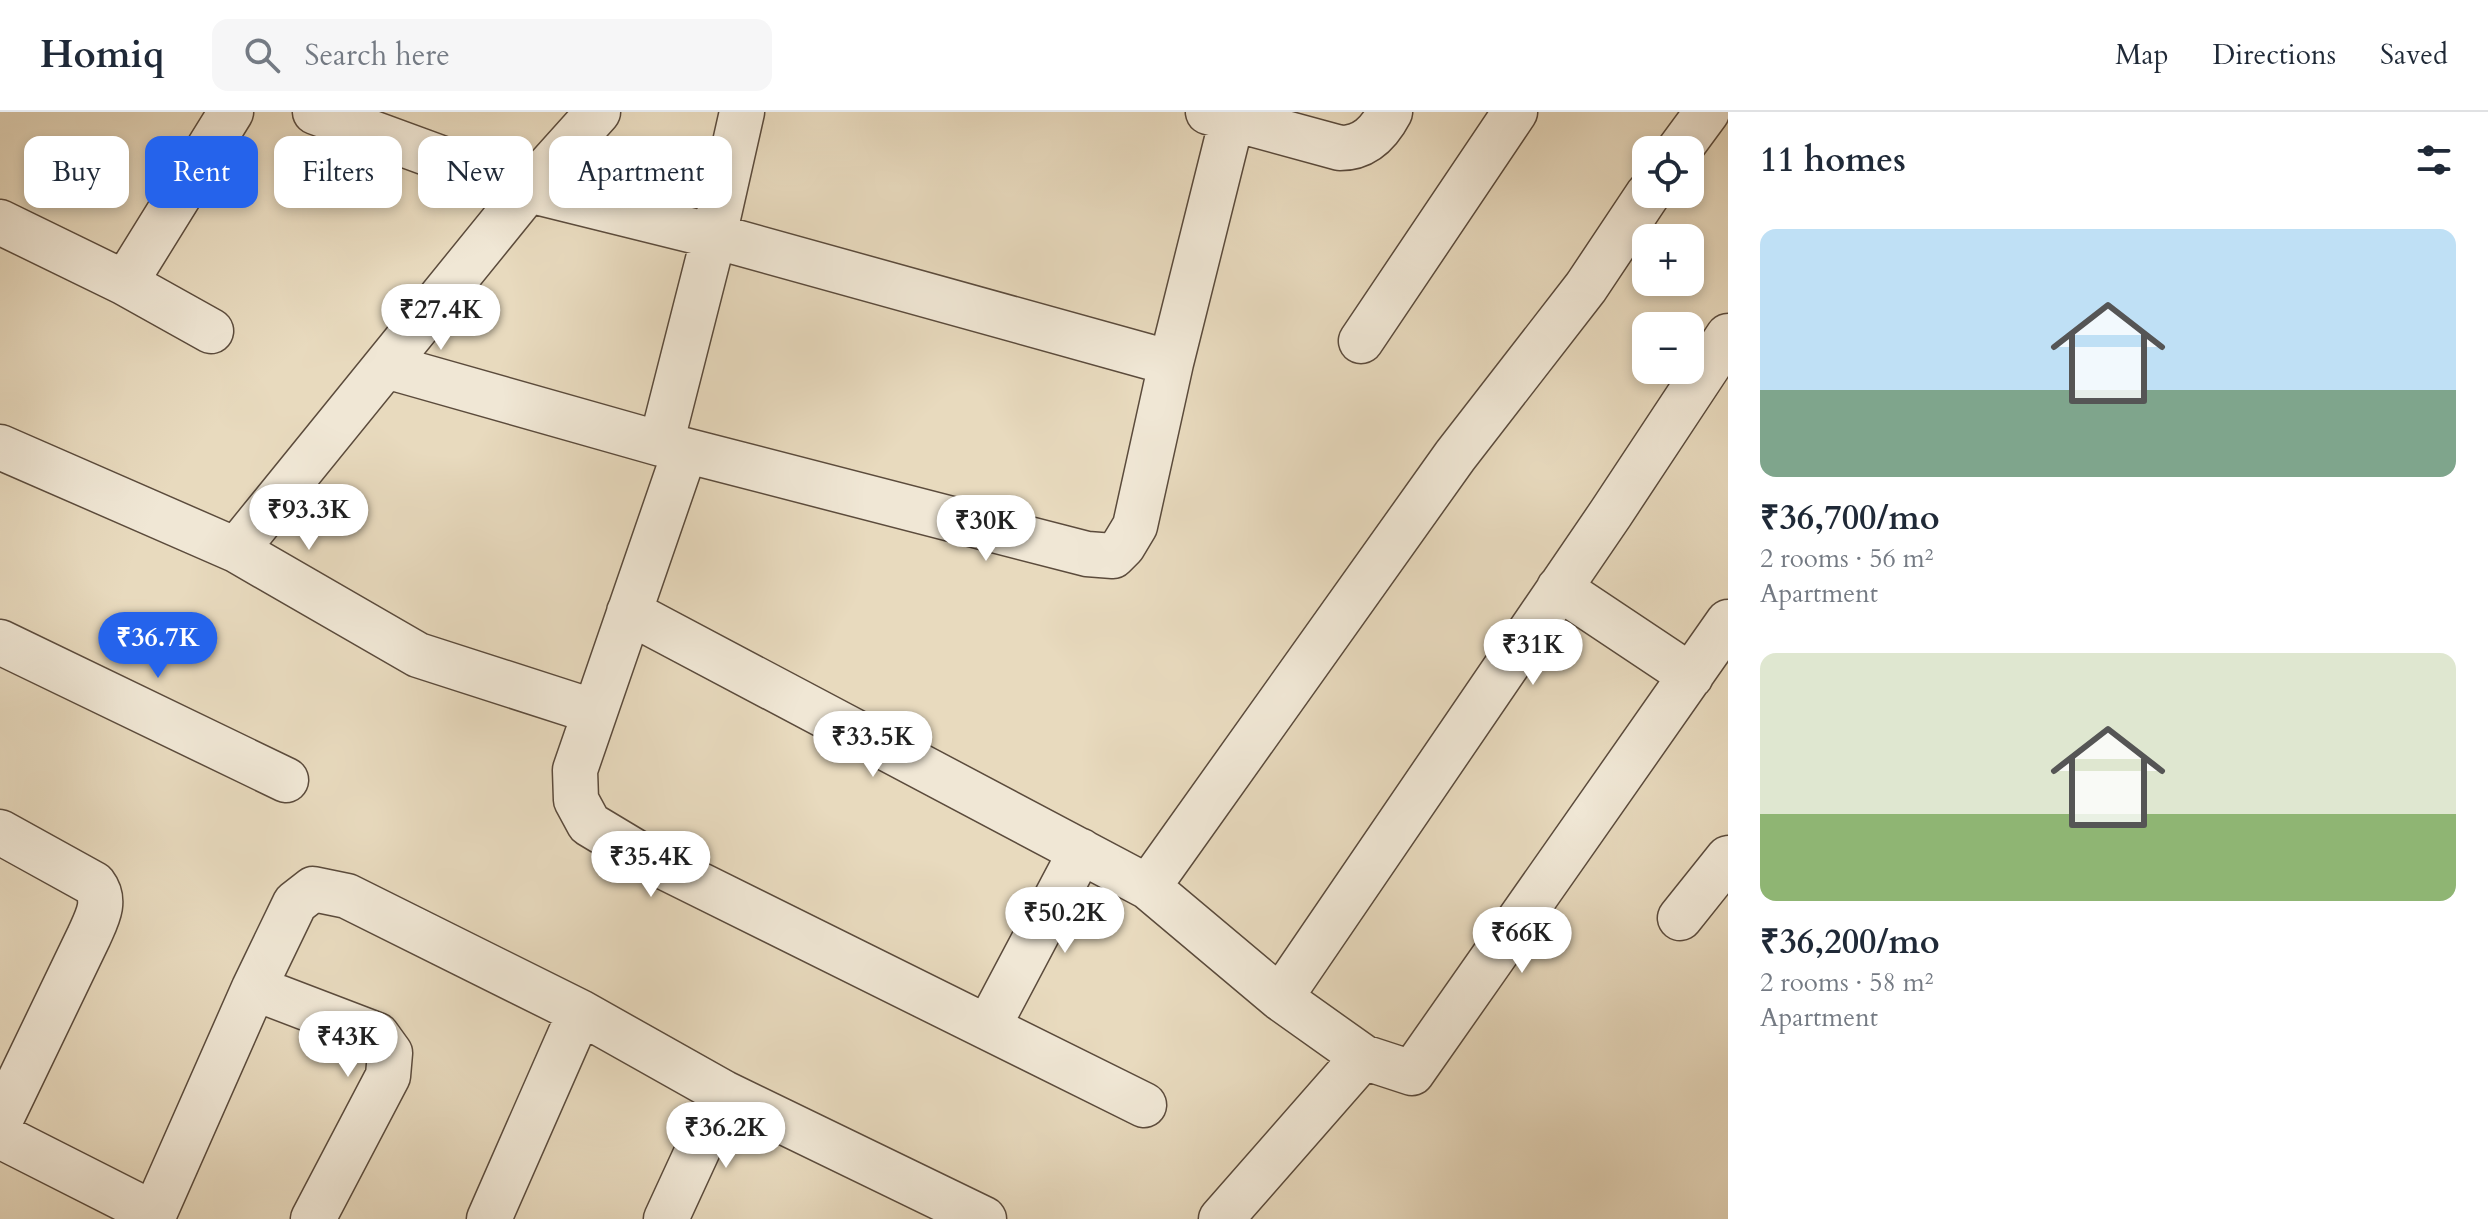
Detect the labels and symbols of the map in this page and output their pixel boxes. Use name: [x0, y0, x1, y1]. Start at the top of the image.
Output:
pin: ₹27.4K: [376, 284, 506, 352]
pin: ₹93.3K: [244, 484, 374, 552]
pin: ₹30K: [939, 495, 1033, 563]
pin: ₹36.7K: [93, 612, 223, 680]
pin: ₹31K: [1486, 619, 1580, 687]
pin: ₹33.5K: [808, 711, 938, 779]
pin: ₹35.4K: [586, 831, 716, 899]
pin: ₹50.2K: [1000, 887, 1130, 955]
pin: ₹66K: [1475, 907, 1569, 975]
pin: ₹43K: [301, 1011, 395, 1079]
pin: ₹36.2K: [661, 1102, 791, 1170]

